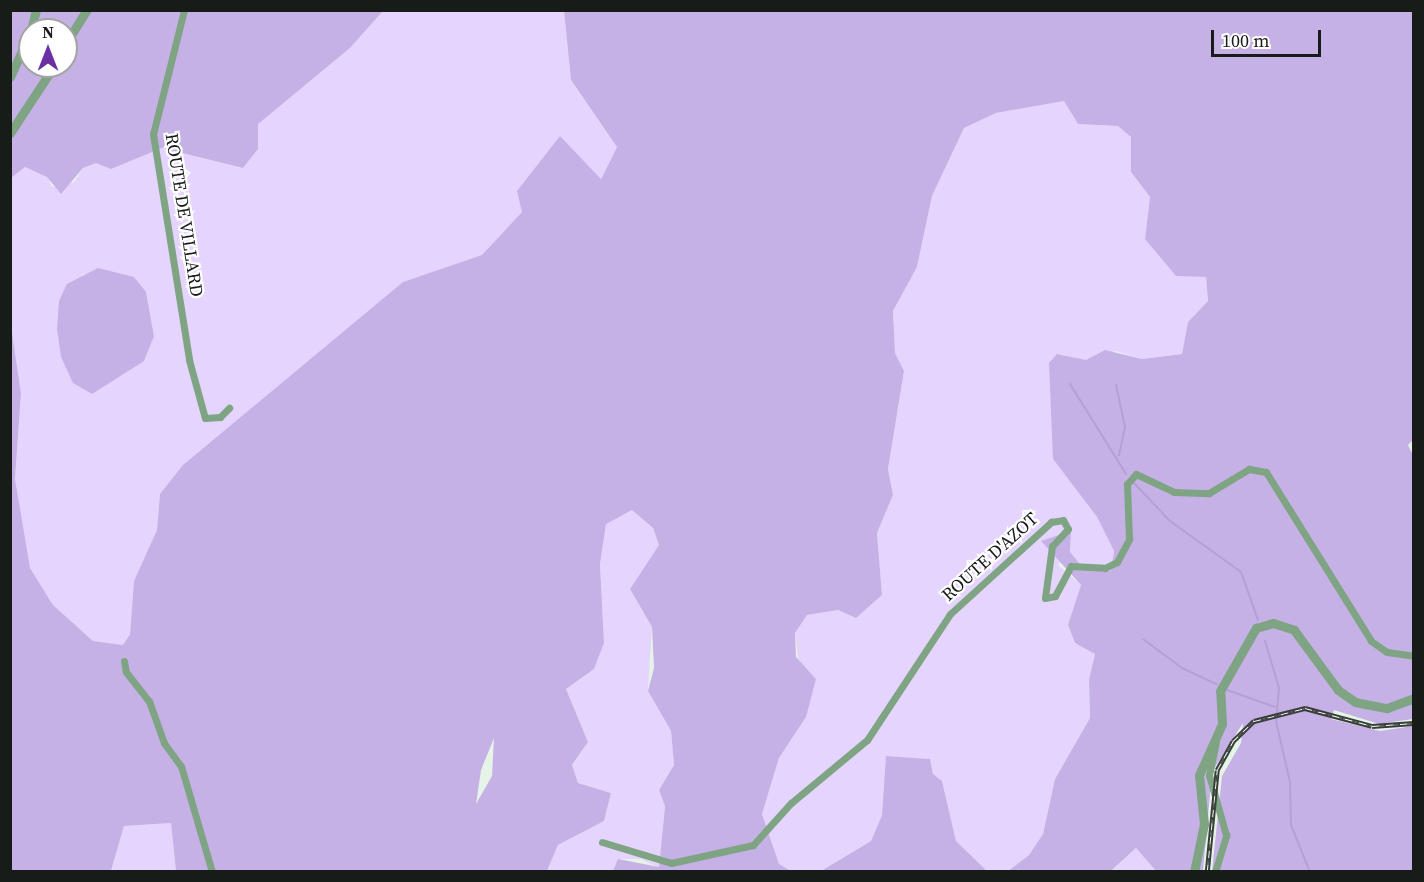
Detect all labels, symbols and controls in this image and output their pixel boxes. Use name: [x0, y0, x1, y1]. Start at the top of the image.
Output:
north arrow: [18, 18, 78, 78]
scale bar: [1214, 18, 1324, 56]
text: N: [42, 21, 54, 43]
text: 100 m: [1222, 28, 1269, 53]
street label: ROUTE DE VILLARD: [160, 131, 208, 299]
street label: ROUTE D'AZOT: [937, 508, 1043, 606]

